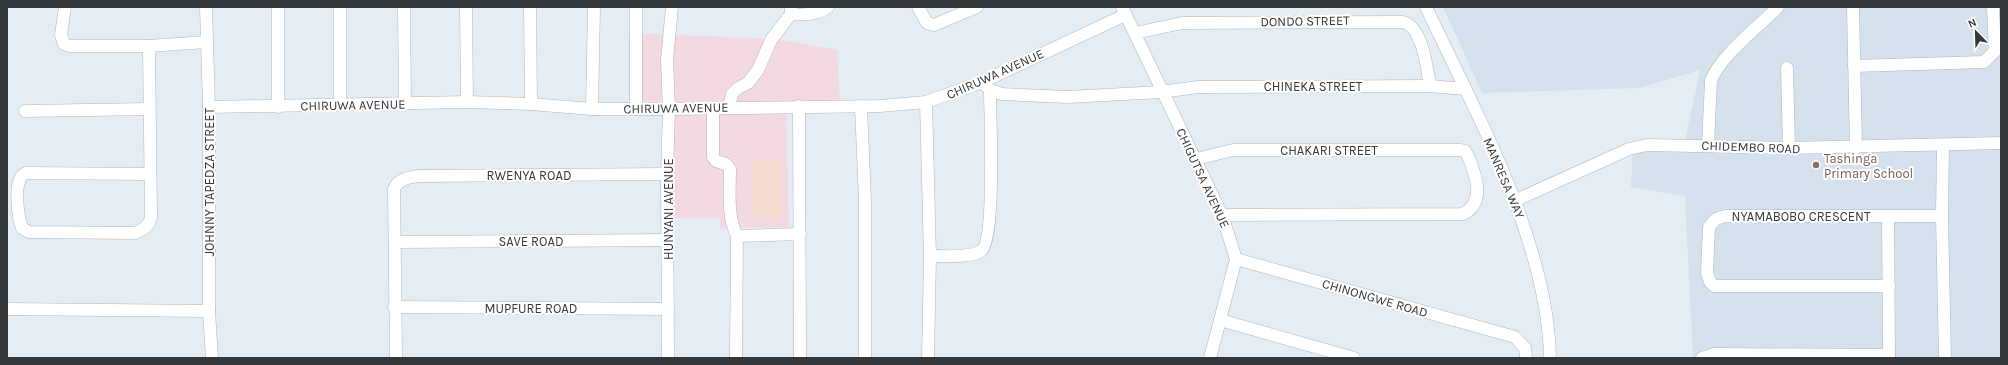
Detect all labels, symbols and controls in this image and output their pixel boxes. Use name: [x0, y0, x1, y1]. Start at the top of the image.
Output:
north arrow: [1956, 12, 1996, 52]
street label: DONDO STREET: [1260, 13, 1350, 29]
text: N: [1966, 16, 1978, 31]
street label: CHIRUWA AVENUE: [944, 46, 1046, 102]
street label: CHINEKA STREET: [1264, 79, 1363, 94]
street label: CHIRUWA AVENUE: [300, 97, 406, 113]
street label: CHIRUWA AVENUE: [623, 100, 729, 116]
street label: JOHNNY TAPEDZA STREET: [202, 107, 217, 256]
street label: CHIGUTSA AVENUE: [1173, 126, 1233, 230]
street label: MANRESA WAY: [1480, 135, 1528, 221]
street label: CHIDEMBO ROAD: [1701, 138, 1801, 156]
street label: CHAKARI STREET: [1280, 143, 1378, 158]
place label: Tashinga Primary School: [1824, 151, 1913, 181]
street label: HUNYANI AVENUE: [661, 158, 676, 260]
marker: Tashinga Primary School: [1811, 160, 1821, 170]
street label: RWENYA ROAD: [487, 168, 571, 183]
street label: NYAMABOBO CRESCENT: [1732, 209, 1871, 224]
street label: SAVE ROAD: [498, 234, 564, 249]
street label: CHINONGWE ROAD: [1320, 276, 1430, 320]
street label: MUPFURE ROAD: [485, 301, 577, 316]

